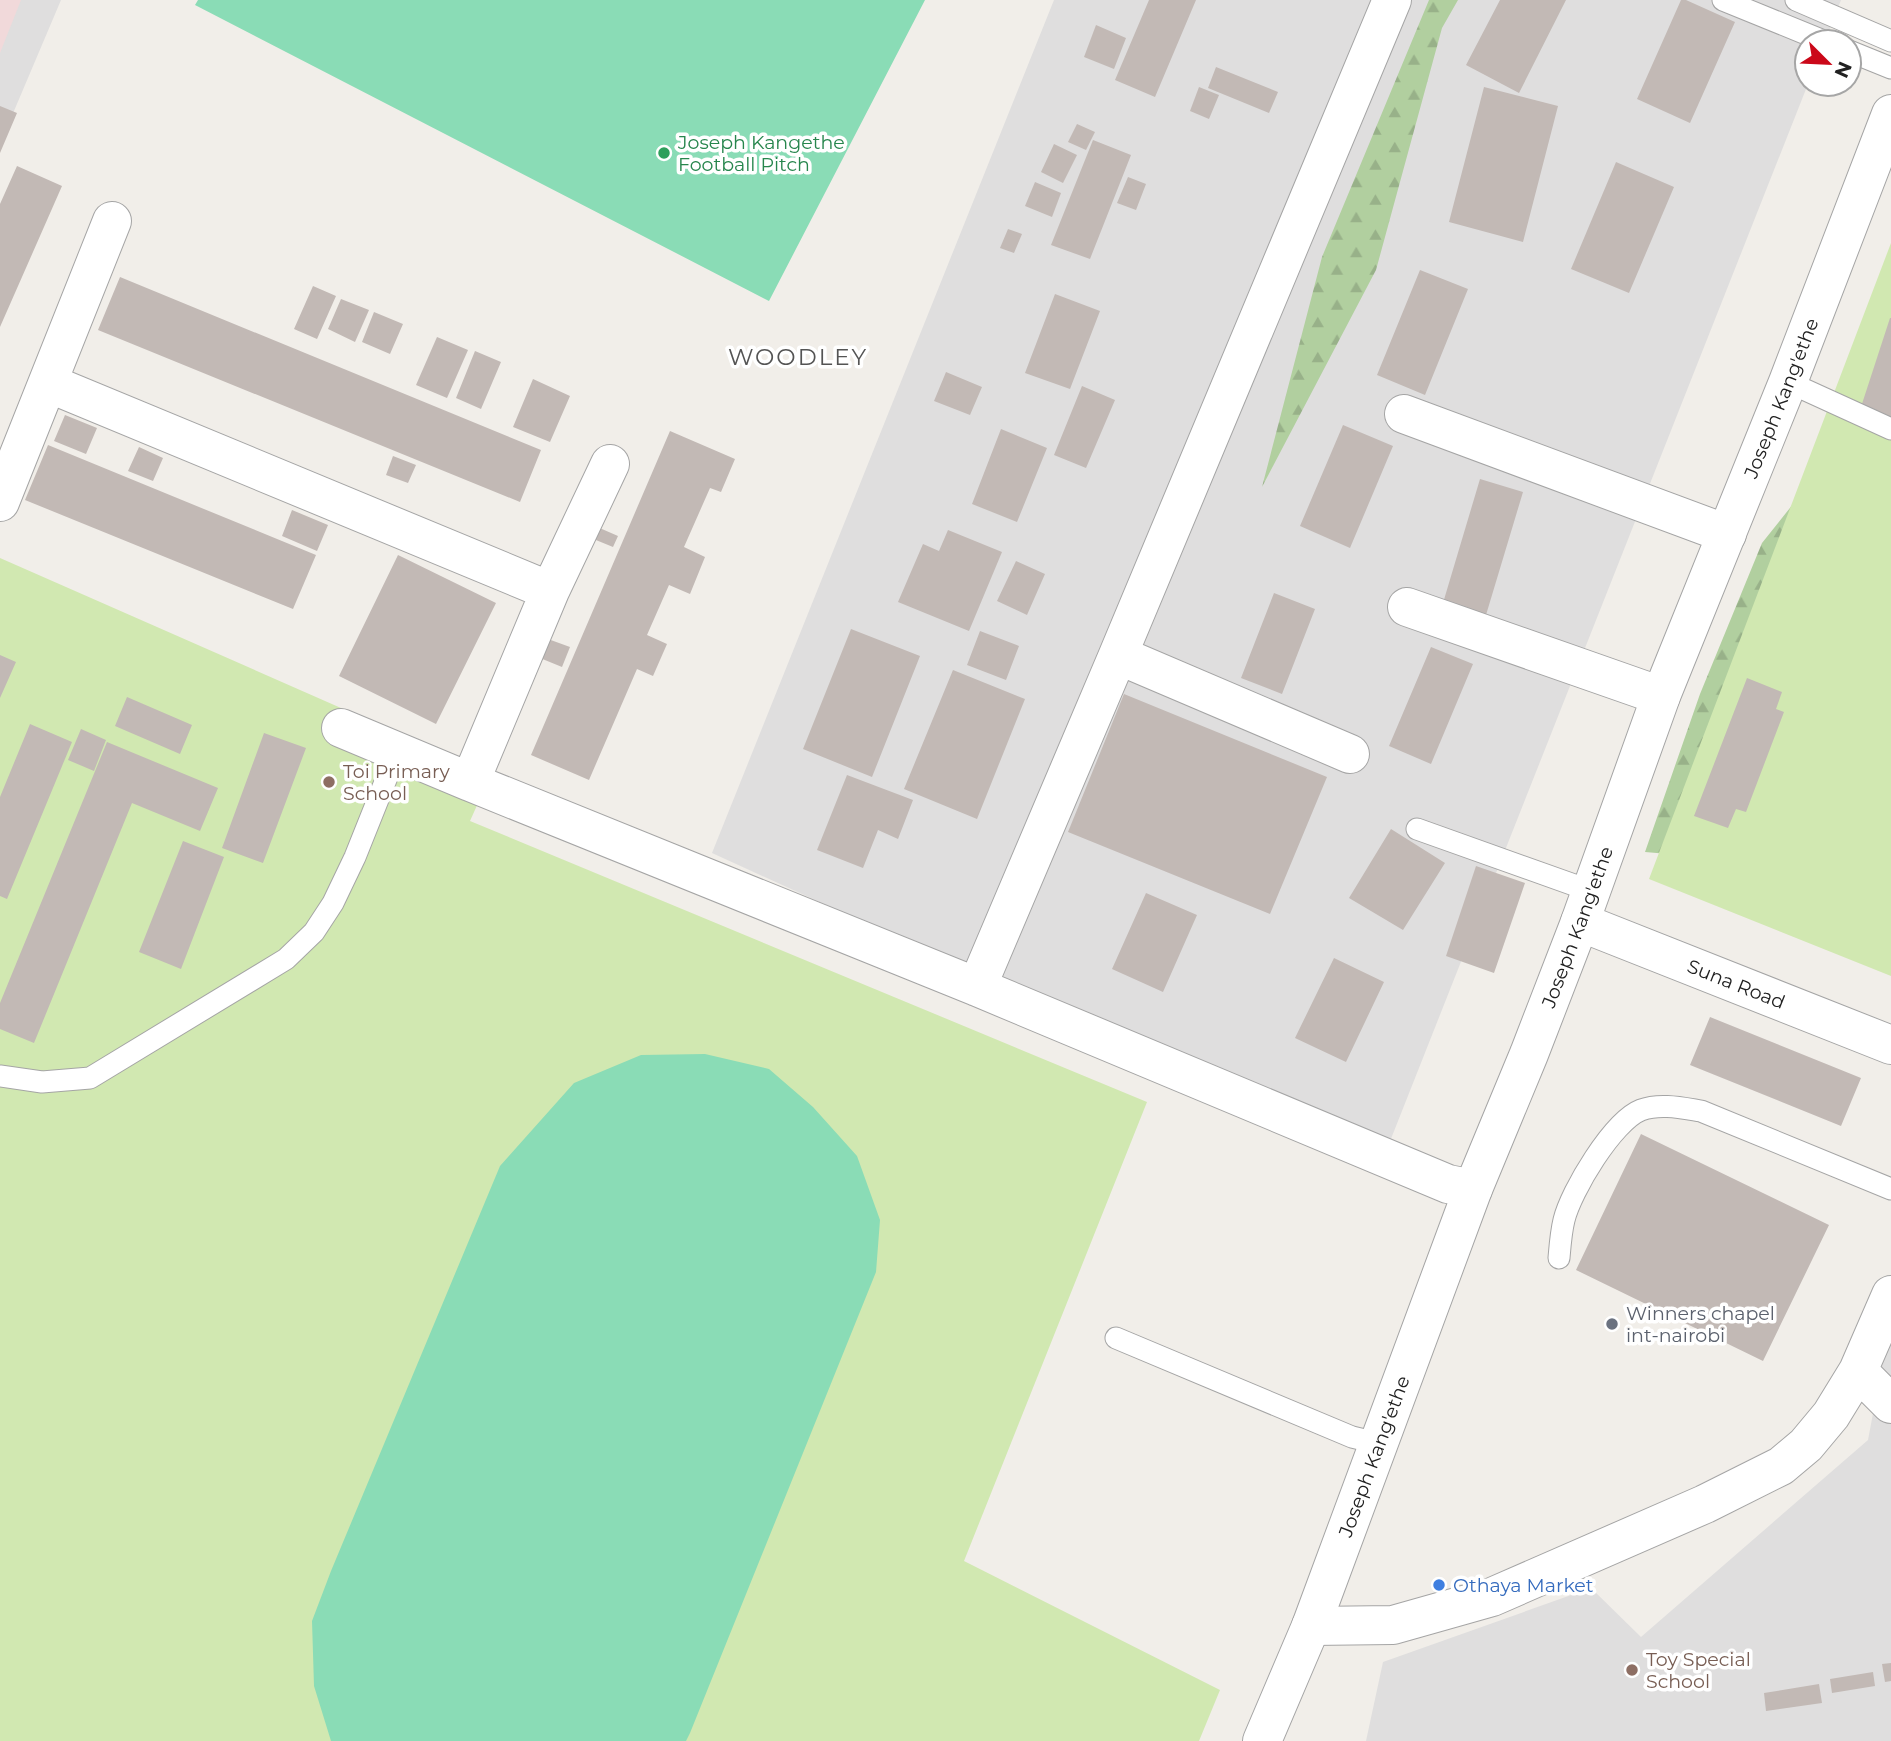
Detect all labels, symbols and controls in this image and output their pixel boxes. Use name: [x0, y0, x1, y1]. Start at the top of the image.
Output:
north arrow: [1793, 28, 1863, 98]
text: N: [1829, 58, 1857, 81]
place label: Joseph Kangethe Football Pitch: [677, 131, 845, 176]
marker: Joseph Kangethe Football Pitch: [656, 145, 672, 161]
street label: Joseph Kang'ethe: [1739, 315, 1823, 483]
district label: WOODLEY: [728, 343, 868, 371]
place label: Toi Primary School: [343, 760, 451, 805]
marker: Toi Primary School: [321, 774, 337, 790]
street label: Joseph Kang'ethe: [1537, 843, 1618, 1012]
street label: Suna Road: [1684, 955, 1788, 1014]
place label: Winners chapel int-nairobi: [1626, 1302, 1775, 1347]
marker: Winners chapel int-nairobi: [1604, 1316, 1620, 1332]
street label: Joseph Kang'ethe: [1334, 1373, 1415, 1541]
place label: Othaya Market: [1453, 1574, 1594, 1597]
marker: Othaya Market: [1431, 1577, 1447, 1593]
place label: Toy Special School: [1646, 1648, 1751, 1693]
marker: Toy Special School: [1624, 1662, 1640, 1678]

